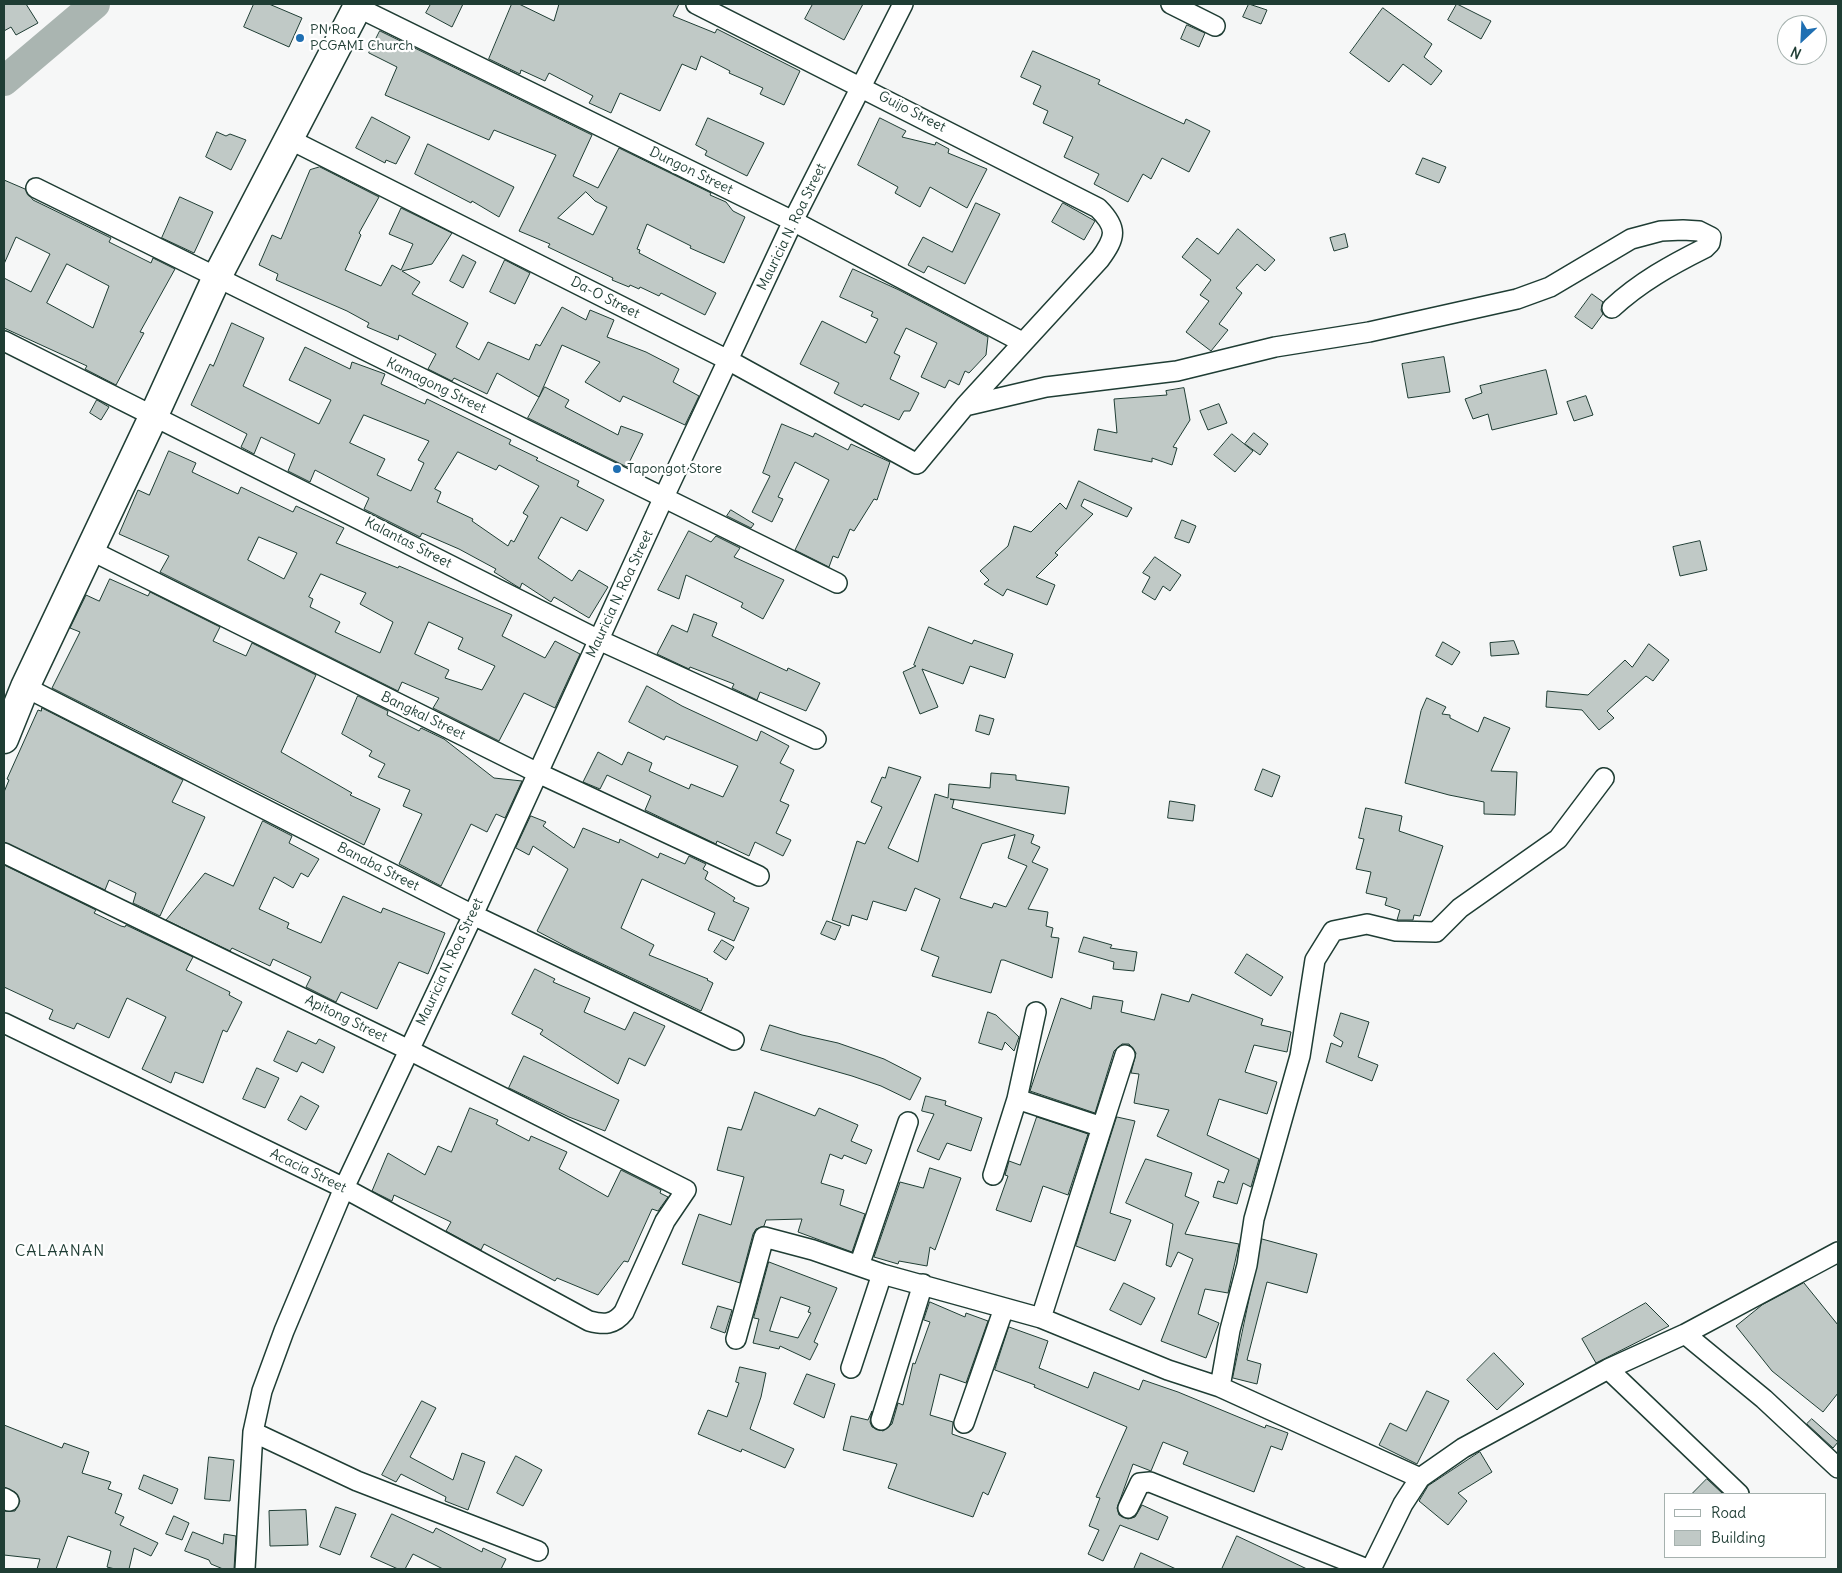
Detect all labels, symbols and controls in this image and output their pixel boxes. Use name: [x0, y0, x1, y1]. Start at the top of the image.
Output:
north arrow: [1777, 15, 1827, 65]
place label: PN Roa PCGAMI Church: [310, 22, 413, 54]
marker: PN Roa PCGAMI Church: [294, 32, 306, 44]
text: N: [1788, 42, 1804, 63]
street label: Guijo Street: [876, 88, 948, 136]
street label: Dungon Street: [647, 144, 735, 198]
street label: Mauricia N. Roa Street: [754, 161, 830, 293]
street label: Da-O Street: [568, 273, 642, 323]
street label: Kamagong Street: [383, 355, 489, 417]
place label: Tapongot Store: [627, 461, 722, 477]
marker: Tapongot Store: [611, 463, 623, 475]
street label: Kalantas Street: [362, 514, 454, 572]
street label: Mauricia N. Roa Street: [583, 527, 657, 661]
street label: Bangkal Street: [378, 688, 468, 744]
street label: Banaba Street: [334, 839, 422, 895]
street label: Mauricia N. Roa Street: [413, 895, 487, 1029]
street label: Apitong Street: [302, 992, 390, 1046]
street label: Acacia Street: [267, 1145, 349, 1197]
district label: CALAANAN: [14, 1241, 106, 1261]
legend: [1664, 1493, 1827, 1558]
text: Road: [1711, 1503, 1746, 1522]
text: Building: [1711, 1528, 1766, 1547]

